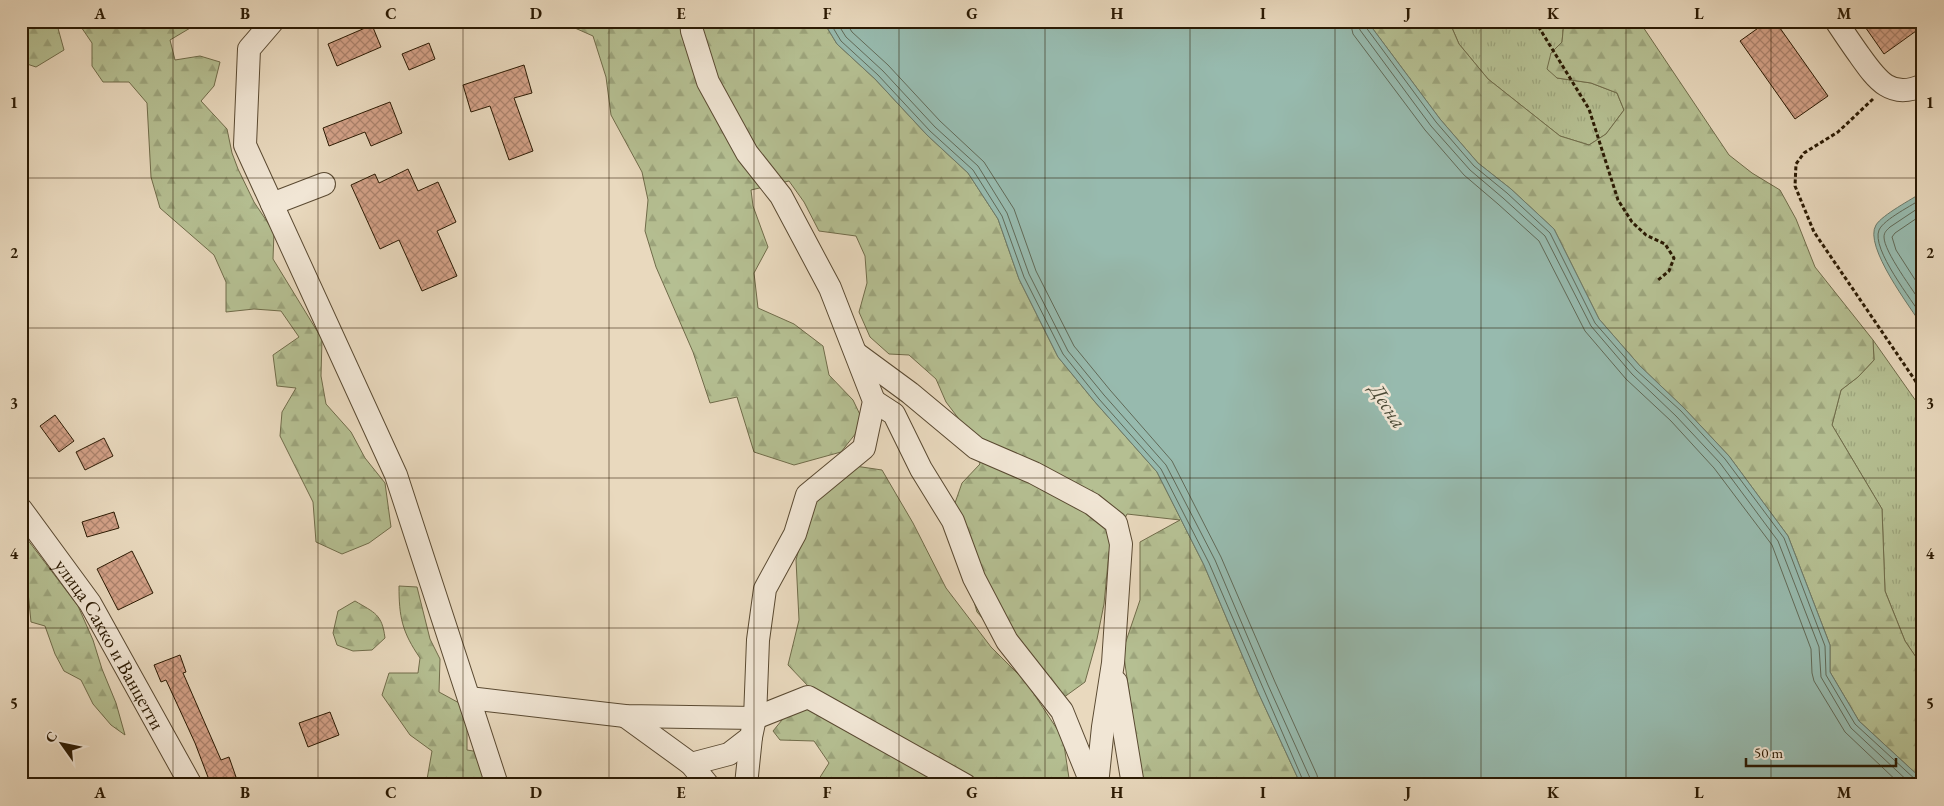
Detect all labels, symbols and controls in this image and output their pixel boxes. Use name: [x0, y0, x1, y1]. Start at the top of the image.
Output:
text: A: [93, 3, 106, 24]
text: B: [240, 3, 250, 24]
text: C: [385, 3, 397, 24]
text: D: [530, 3, 542, 24]
text: E: [676, 3, 686, 24]
text: F: [823, 3, 832, 24]
text: G: [966, 3, 978, 24]
text: H: [1111, 3, 1124, 24]
text: I: [1260, 3, 1266, 24]
text: J: [1403, 3, 1411, 24]
text: K: [1547, 3, 1560, 24]
text: L: [1694, 3, 1704, 24]
text: M: [1837, 3, 1852, 24]
text: 1: [10, 92, 18, 113]
text: 1: [1926, 92, 1934, 113]
text: 2: [10, 242, 19, 263]
text: 2: [1926, 242, 1935, 263]
water label: Десна: [1363, 376, 1413, 434]
text: 3: [10, 393, 18, 414]
text: 3: [1926, 393, 1934, 414]
text: 4: [10, 543, 19, 564]
text: 4: [1926, 543, 1935, 564]
street label: улица Сакко и Ванцетти: [49, 553, 171, 735]
text: 5: [10, 693, 18, 714]
text: 5: [1926, 693, 1934, 714]
north arrow: [38, 718, 88, 768]
text: С: [41, 728, 61, 746]
scale bar: [1746, 736, 1896, 768]
text: 50 m: [1754, 743, 1783, 762]
text: A: [93, 782, 106, 803]
text: B: [240, 782, 250, 803]
text: C: [385, 782, 397, 803]
text: D: [530, 782, 542, 803]
text: E: [676, 782, 686, 803]
text: F: [823, 782, 832, 803]
text: G: [966, 782, 978, 803]
text: H: [1111, 782, 1124, 803]
text: I: [1260, 782, 1266, 803]
text: J: [1403, 782, 1411, 803]
text: K: [1547, 782, 1560, 803]
text: L: [1694, 782, 1704, 803]
text: M: [1837, 782, 1852, 803]

